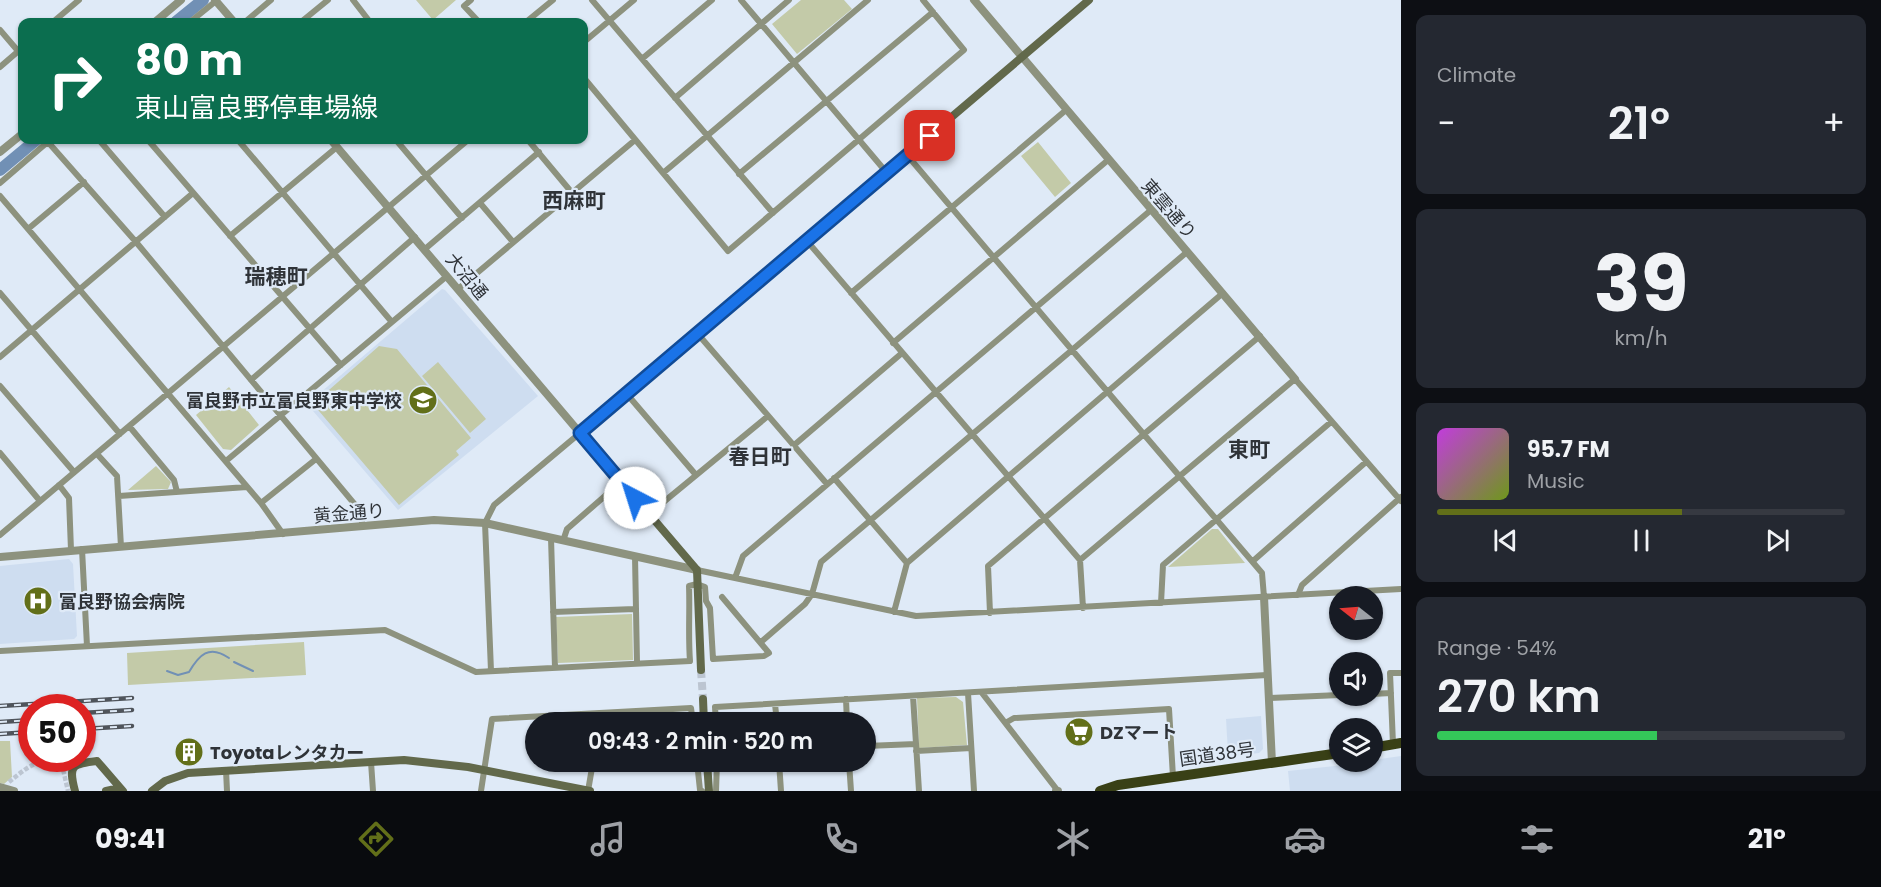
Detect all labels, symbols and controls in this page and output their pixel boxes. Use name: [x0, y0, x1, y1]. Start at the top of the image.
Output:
text: 80 m: [135, 31, 243, 90]
icon: right: [36, 42, 114, 120]
text: Climate: [1437, 61, 1516, 89]
text: 東山富良野停車場線: [135, 89, 378, 126]
text: 21°: [1608, 92, 1670, 155]
text: −: [1437, 100, 1455, 147]
text: +: [1822, 100, 1845, 147]
pin: [904, 110, 955, 161]
icon: arrive: [913, 119, 946, 152]
street label: 東雲通り: [1136, 174, 1202, 244]
district label: 西麻町: [543, 186, 606, 215]
text: 39: [1593, 229, 1689, 338]
street label: 大沼通: [440, 247, 494, 305]
district label: 瑞穂町: [245, 262, 308, 291]
text: km/h: [1614, 324, 1668, 352]
school or university icon: 富良野市立富良野東中学校: [407, 384, 439, 416]
place label: 富良野市立富良野東中学校: [186, 388, 402, 413]
text: 95.7 FM: [1527, 434, 1610, 465]
district label: 東町: [1228, 435, 1270, 464]
district label: 春日町: [729, 442, 792, 471]
position arrow: [603, 466, 667, 530]
text: Music: [1527, 467, 1585, 495]
street label: 黄金通り: [312, 497, 386, 529]
icon: previous: [1489, 524, 1522, 557]
icon: pause: [1625, 524, 1658, 557]
icon: next: [1761, 524, 1794, 557]
hospital icon: 富良野協会病院: [22, 585, 54, 617]
north arrow: [1329, 586, 1383, 640]
map controls: [1329, 586, 1383, 772]
place label: 富良野協会病院: [59, 589, 185, 614]
text: Range · 54%: [1437, 634, 1557, 662]
button: sound: [1329, 652, 1383, 706]
text: 270 km: [1437, 665, 1601, 728]
speed limit sign: 50: [18, 694, 96, 772]
supermarket icon: DZマート: [1063, 716, 1095, 748]
button: layers: [1329, 718, 1383, 772]
place label: DZマート: [1100, 720, 1178, 745]
text: 09:43 · 2 min · 520 m: [588, 726, 813, 757]
building icon: Toyotaレンタカー: [173, 736, 205, 768]
street label: 国道38号: [1178, 736, 1256, 772]
place label: Toyotaレンタカー: [210, 740, 364, 765]
icon: directions: [355, 818, 397, 860]
icon: music: [587, 818, 629, 860]
icon: phone: [820, 818, 862, 860]
icon: climate: [1052, 818, 1094, 860]
icon: car: [1284, 818, 1326, 860]
icon: filters: [1516, 818, 1558, 860]
text: 09:41: [95, 820, 165, 857]
text: 21°: [1748, 820, 1786, 857]

